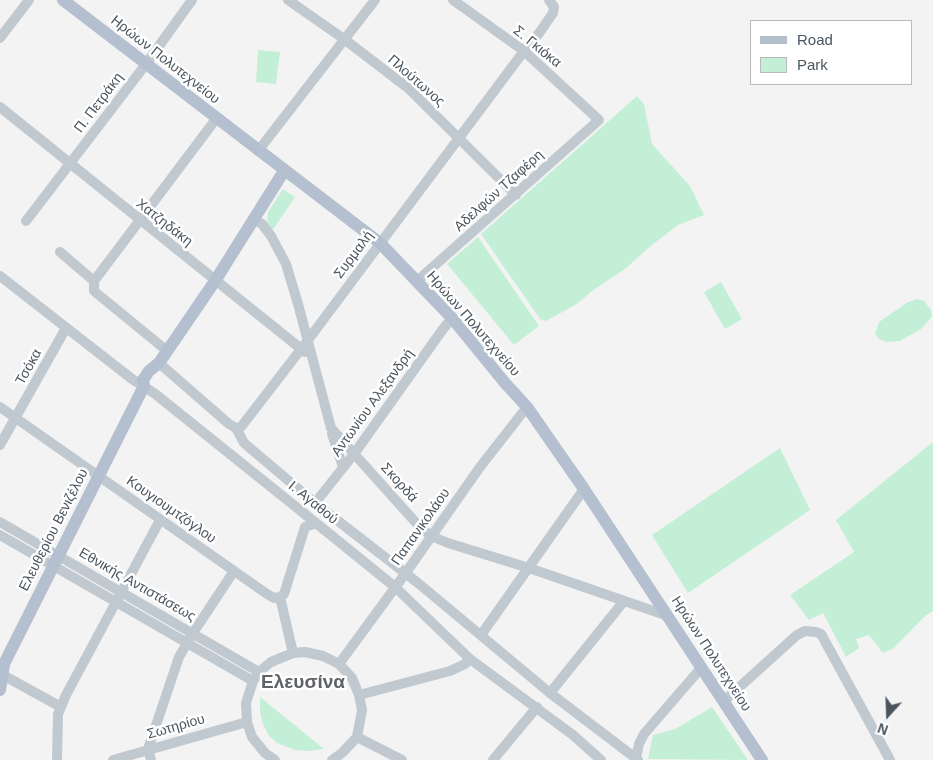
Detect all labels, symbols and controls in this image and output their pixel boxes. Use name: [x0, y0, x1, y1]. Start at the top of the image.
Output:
street label: Ηρώων Πολυτεχνείου: [107, 12, 223, 108]
legend: [750, 20, 913, 85]
street label: Σ. Γκιόκα: [510, 23, 564, 71]
text: Road: [797, 31, 833, 48]
street label: Πλούτωνος: [384, 52, 448, 110]
text: Park: [797, 56, 828, 73]
street label: Π. Πετράκη: [71, 70, 127, 136]
street label: Αδελφών Τζαφέρη: [451, 147, 547, 235]
street label: Χατζηδάκη: [132, 196, 196, 250]
street label: Συρμαλή: [331, 228, 377, 282]
street label: Ηρώων Πολυτεχνείου: [423, 268, 523, 380]
street label: Τσόκα: [12, 346, 46, 388]
street label: Αντωνίου Αλεξανδρή: [328, 346, 418, 460]
street label: Σκορδά: [377, 460, 421, 506]
street label: Ελευθερίου Βενιζέλου: [16, 466, 92, 594]
street label: Κουγιουμτζόγλου: [123, 473, 219, 547]
street label: Ι. Αγαθού: [285, 478, 341, 528]
street label: Παπανικολάου: [388, 485, 454, 569]
street label: Εθνικής Αντιστάσεως: [76, 545, 198, 625]
street label: Ηρώων Πολυτεχνείου: [668, 593, 754, 715]
district label: Ελευσίνα: [261, 672, 345, 694]
north arrow: [863, 690, 913, 740]
street label: Σωτηρίου: [145, 711, 207, 743]
text: N: [875, 720, 890, 738]

